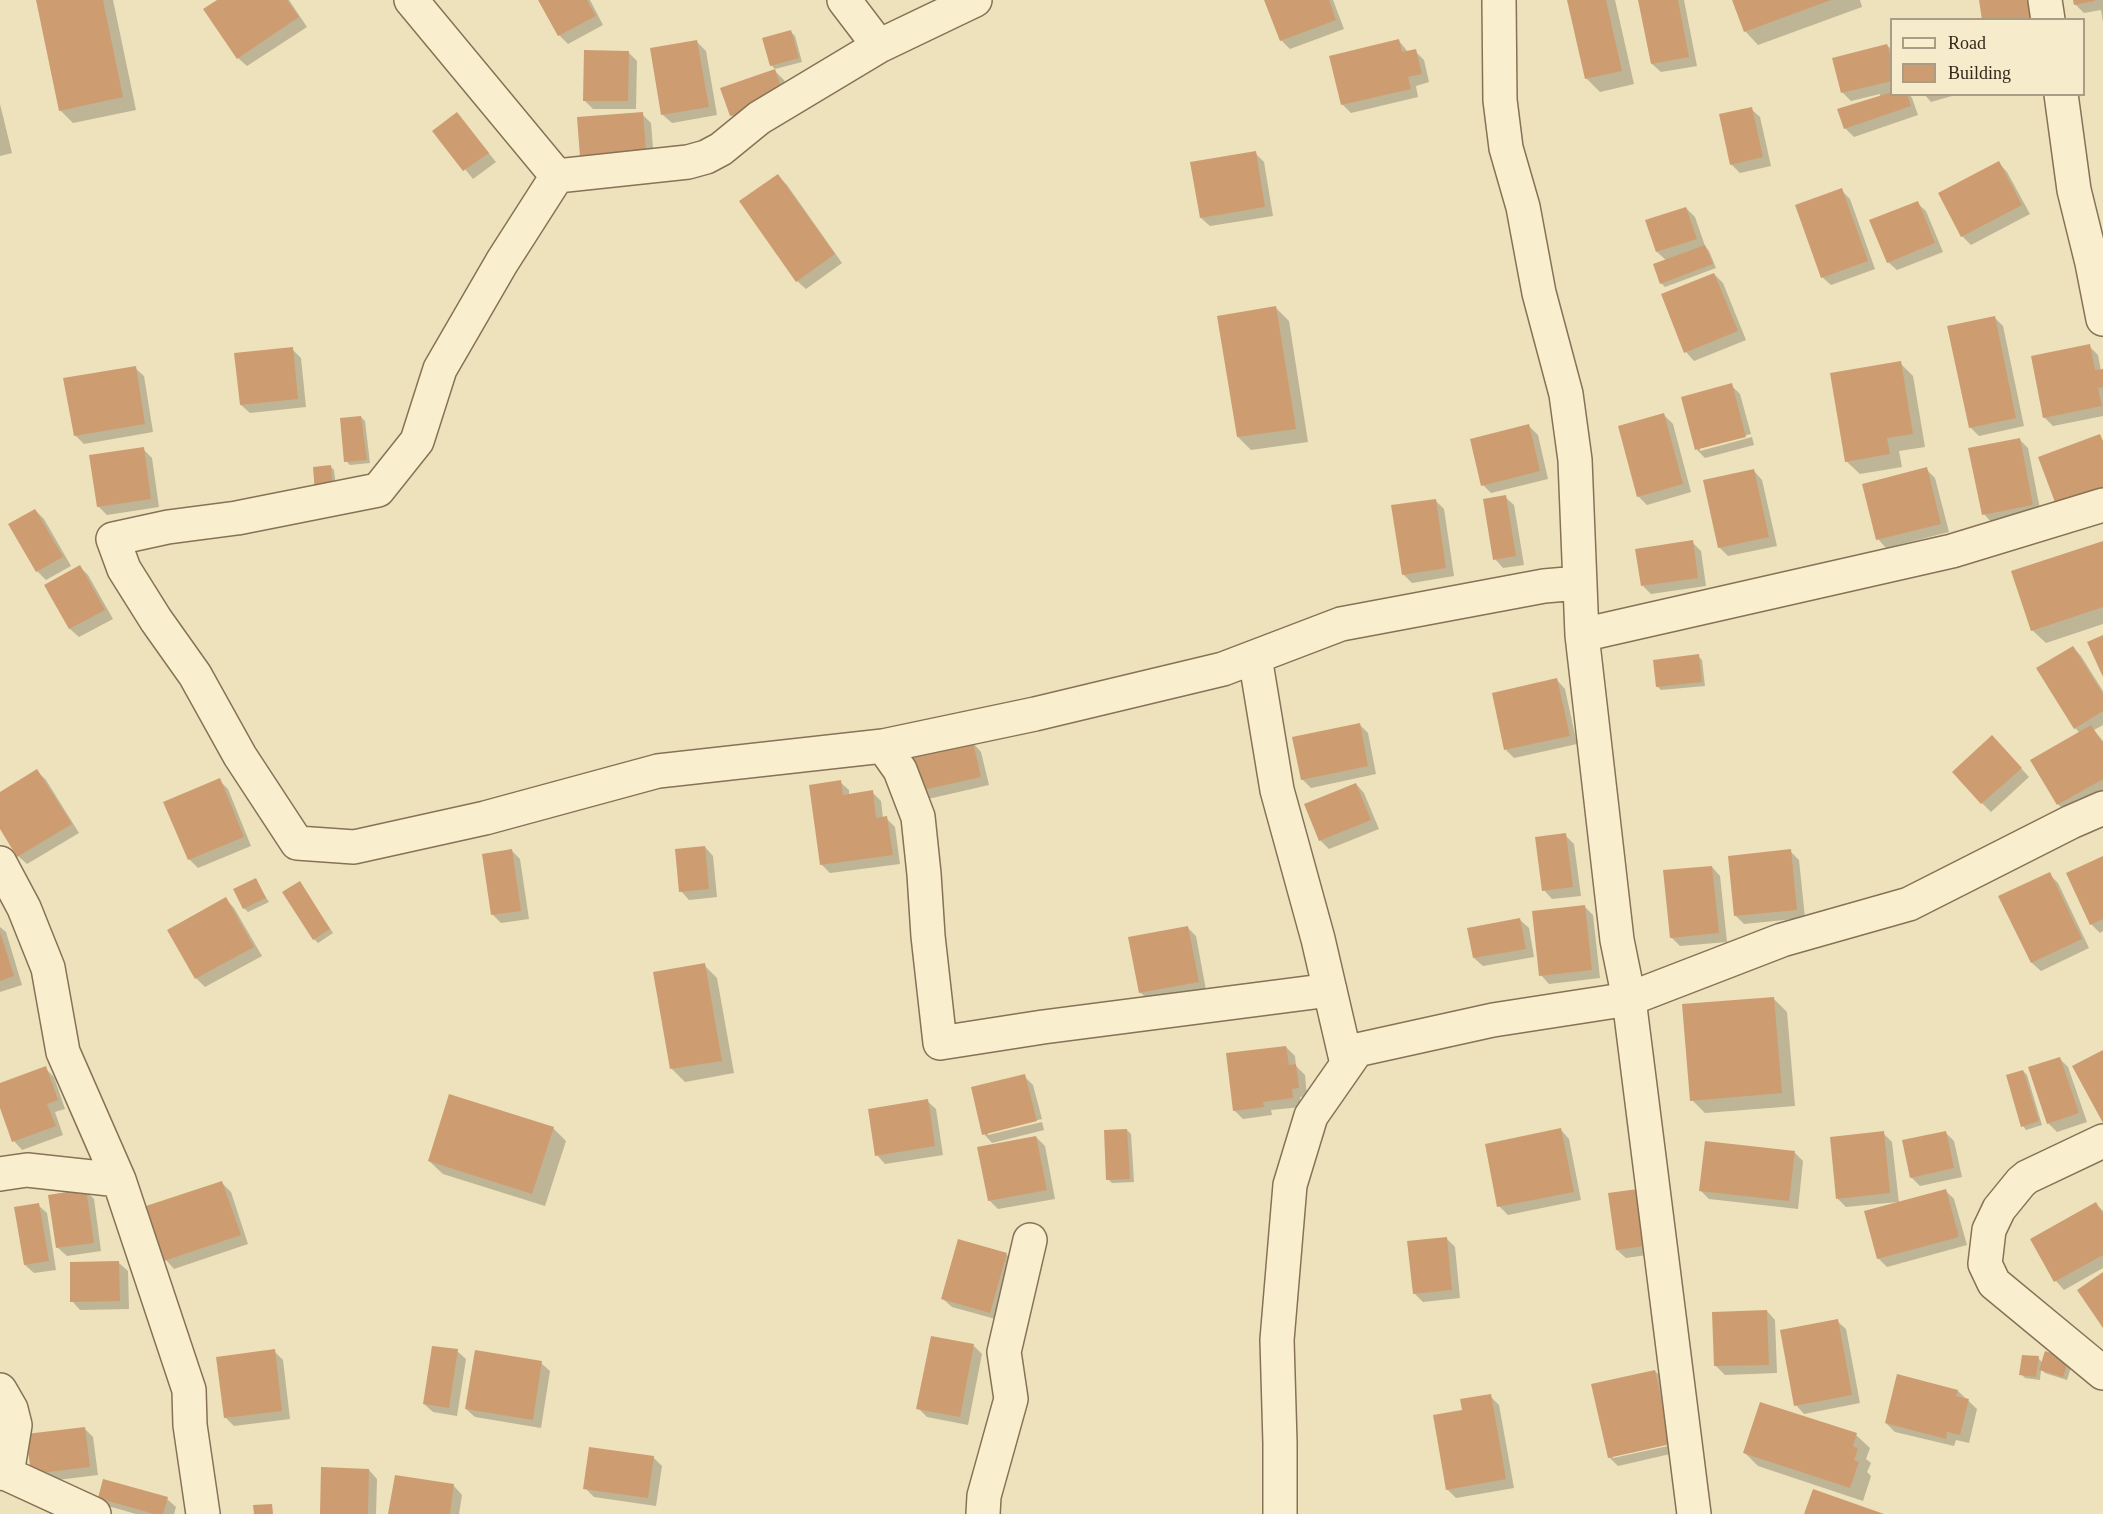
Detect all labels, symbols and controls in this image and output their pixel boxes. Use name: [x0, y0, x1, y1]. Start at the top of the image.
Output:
legend: [1890, 18, 2085, 96]
text: Road: [1948, 33, 1986, 53]
text: Building: [1948, 63, 2011, 83]

